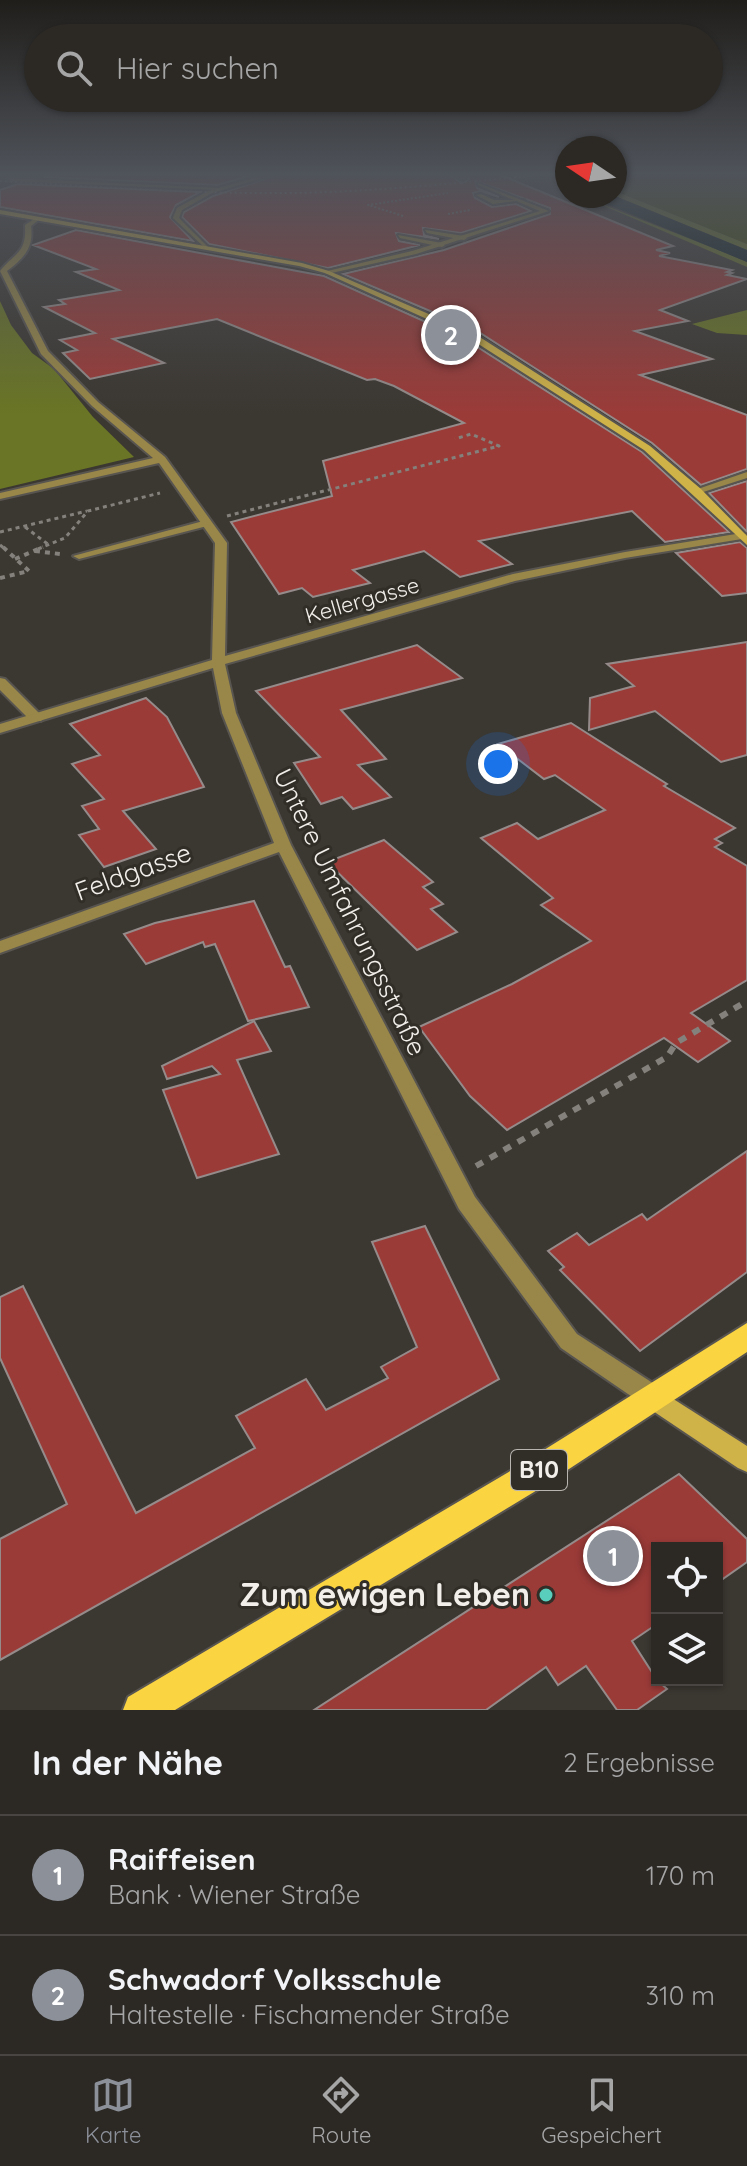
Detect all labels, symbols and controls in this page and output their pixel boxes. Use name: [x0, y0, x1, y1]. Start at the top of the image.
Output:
search box: [24, 24, 723, 112]
icon: search: [52, 46, 96, 90]
text: Hier suchen: [116, 49, 279, 87]
north arrow: [555, 136, 627, 208]
pin: 2: [425, 305, 477, 365]
street label: Kellergasse: [302, 570, 422, 630]
your location: [478, 744, 518, 784]
street label: Untere Umfahrungsstraße: [267, 763, 434, 1061]
street label: Feldgasse: [70, 835, 196, 908]
road number: B10: [511, 1450, 567, 1490]
pin: 1: [587, 1526, 639, 1586]
map controls: [651, 1542, 723, 1686]
button: locate: [651, 1542, 723, 1614]
place label: Zum ewigen Leben: [240, 1574, 530, 1614]
marker: Zum ewigen Leben: [537, 1586, 555, 1604]
button: layers: [651, 1614, 723, 1686]
text: In der Nähe: [32, 1741, 223, 1784]
text: 2 Ergebnisse: [563, 1746, 715, 1779]
text: Raiffeisen: [108, 1840, 256, 1878]
text: 1: [53, 1859, 63, 1892]
text: 170 m: [646, 1859, 715, 1892]
text: Bank · Wiener Straße: [108, 1878, 360, 1911]
text: Schwadorf Volksschule: [108, 1960, 442, 1998]
text: 2: [51, 1979, 65, 2012]
text: 310 m: [645, 1979, 715, 2012]
text: Haltestelle · Fischamender Straße: [108, 1998, 510, 2031]
tab: Karte: [85, 2073, 141, 2149]
tab: Route: [311, 2073, 371, 2149]
tab: Gespeichert: [541, 2073, 662, 2149]

